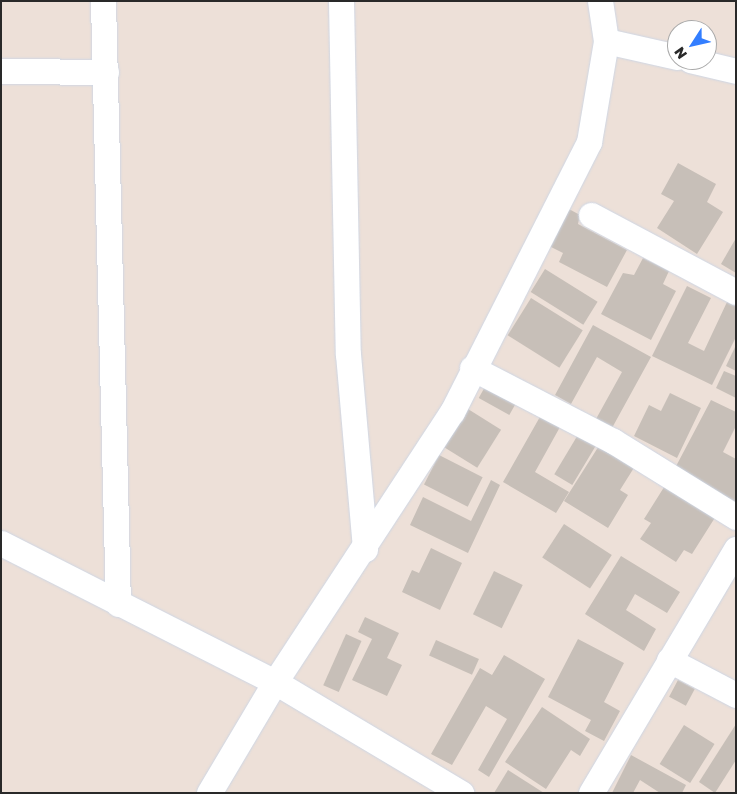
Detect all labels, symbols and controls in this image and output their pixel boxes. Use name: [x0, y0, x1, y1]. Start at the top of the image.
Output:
north arrow: [667, 20, 717, 70]
text: N: [670, 44, 690, 63]

